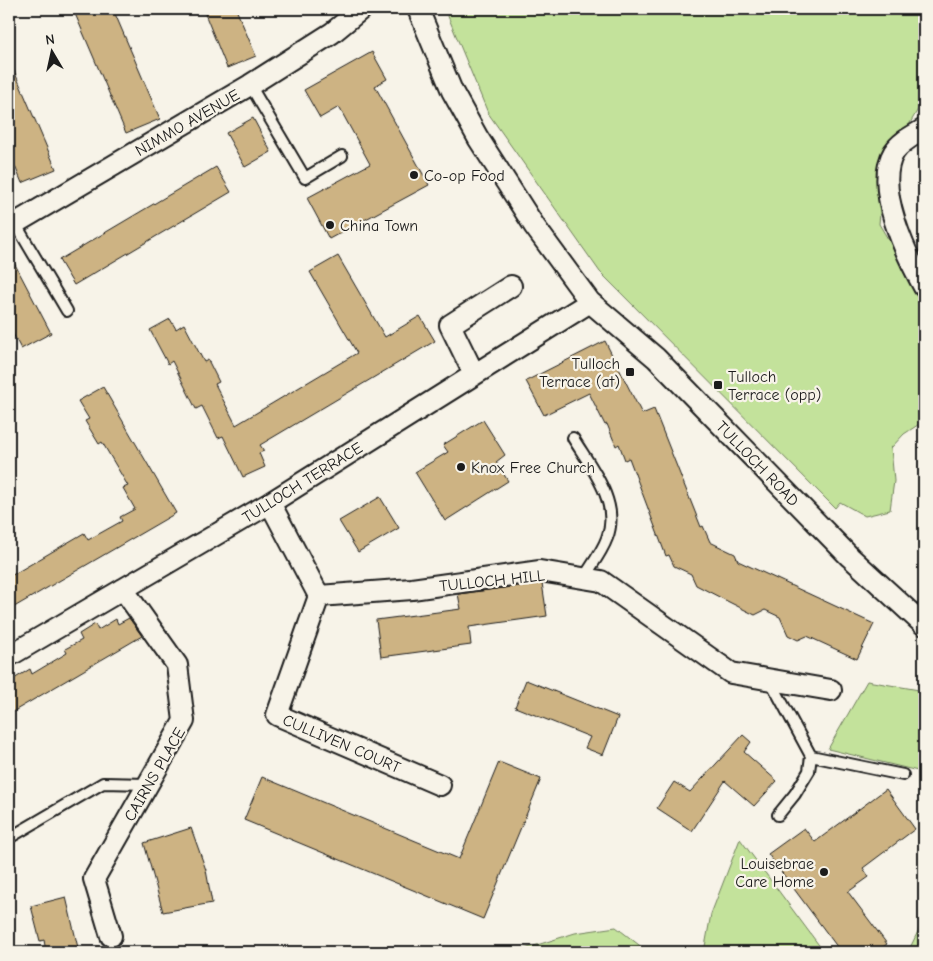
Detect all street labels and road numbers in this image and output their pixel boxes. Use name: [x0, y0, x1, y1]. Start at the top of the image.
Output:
street label: NIMMO AVENUE: [132, 86, 243, 160]
street label: TULLOCH ROAD: [712, 417, 802, 510]
street label: TULLOCH TERRACE: [239, 439, 366, 527]
street label: TULLOCH HILL: [439, 567, 546, 595]
street label: CULLIVEN COURT: [280, 711, 404, 777]
street label: CAIRNS PLACE: [121, 724, 189, 825]

